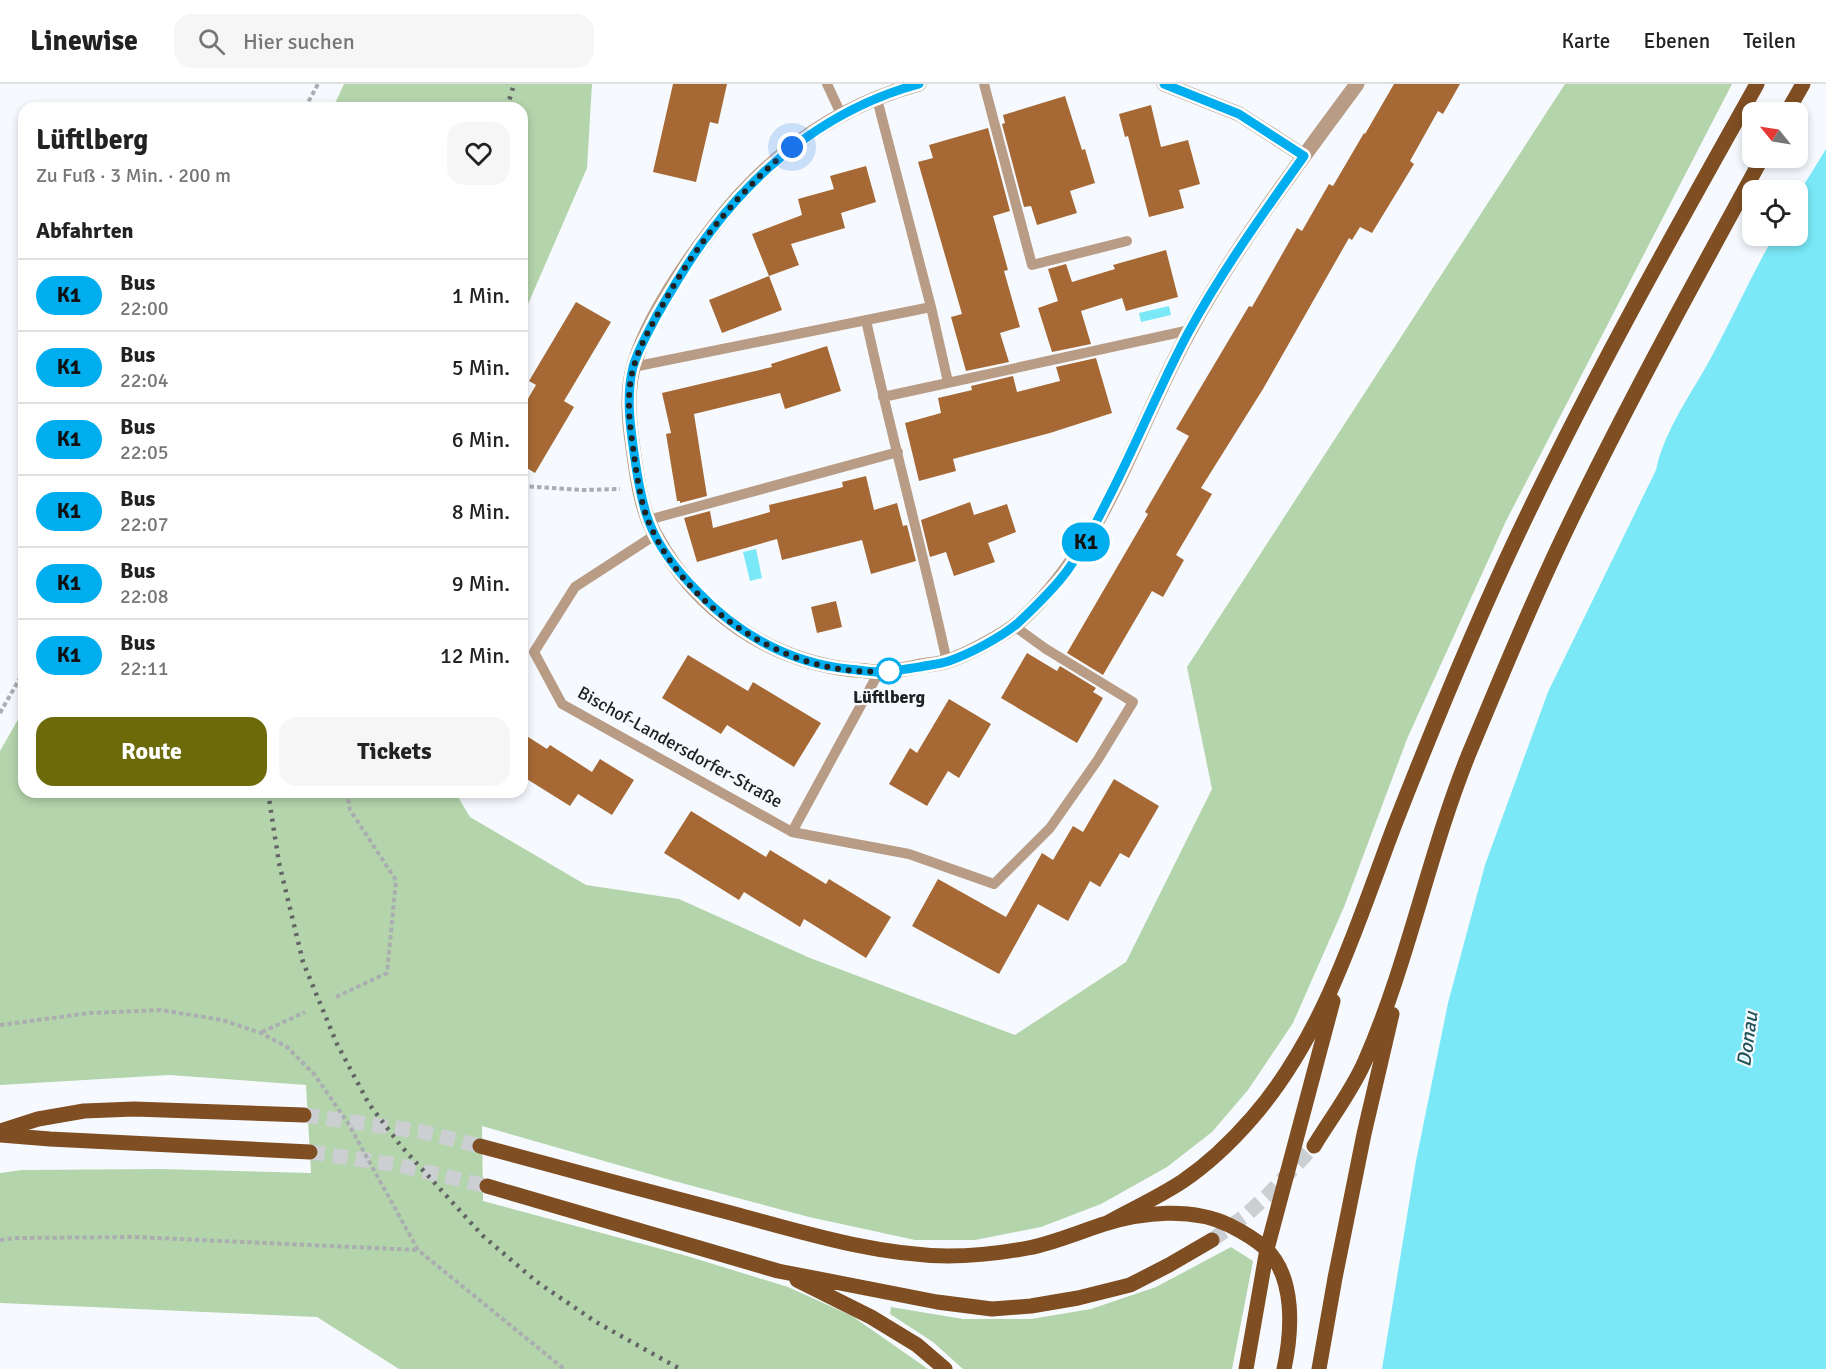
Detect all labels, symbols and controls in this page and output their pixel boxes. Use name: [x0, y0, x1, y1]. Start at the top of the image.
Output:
search box: [174, 14, 594, 68]
text: Linewise: [30, 24, 138, 58]
icon: search: [195, 25, 228, 58]
text: Hier suchen: [243, 28, 355, 55]
text: Karte: [1561, 28, 1610, 54]
text: Ebenen: [1643, 28, 1710, 54]
text: Teilen: [1743, 28, 1796, 54]
north arrow: [1742, 102, 1808, 168]
map controls: [1742, 102, 1808, 246]
button: heart: [447, 122, 510, 185]
text: Lüftlberg: [36, 123, 148, 157]
your location: [777, 132, 807, 162]
text: Zu Fuß · 3 Min. · 200 m: [36, 163, 231, 188]
button: locate: [1742, 180, 1808, 246]
text: Abfahrten: [36, 217, 134, 244]
text: Bus: [120, 269, 155, 296]
text: K1: [57, 282, 81, 308]
text: 1 Min.: [452, 282, 510, 309]
text: 22:00: [120, 296, 169, 321]
text: Bus: [120, 341, 155, 368]
text: K1: [57, 354, 81, 380]
text: 5 Min.: [452, 354, 510, 381]
text: 22:04: [120, 368, 169, 393]
text: Bus: [120, 413, 155, 440]
text: K1: [57, 426, 81, 452]
text: 6 Min.: [452, 426, 510, 453]
text: 22:05: [120, 440, 169, 465]
text: Bus: [120, 485, 155, 512]
text: K1: [57, 498, 81, 524]
text: 8 Min.: [452, 498, 510, 525]
text: 22:07: [120, 512, 169, 537]
line badge: K1: [1059, 522, 1113, 562]
text: K1: [1074, 529, 1098, 555]
text: Bus: [120, 557, 155, 584]
text: K1: [57, 570, 81, 596]
text: 9 Min.: [452, 570, 510, 597]
text: 22:08: [120, 584, 169, 609]
text: Bus: [120, 629, 155, 656]
text: K1: [57, 642, 81, 668]
text: 12 Min.: [440, 642, 510, 669]
text: 22:11: [120, 656, 169, 681]
marker: Lüftlberg: [876, 658, 902, 684]
street label: Bischof-Landersdorfer-Straße: [574, 681, 786, 813]
place label: Lüftlberg: [853, 686, 925, 708]
button: Route: [36, 717, 267, 786]
button: Tickets: [279, 717, 510, 786]
water label: Donau: [1731, 1009, 1764, 1068]

